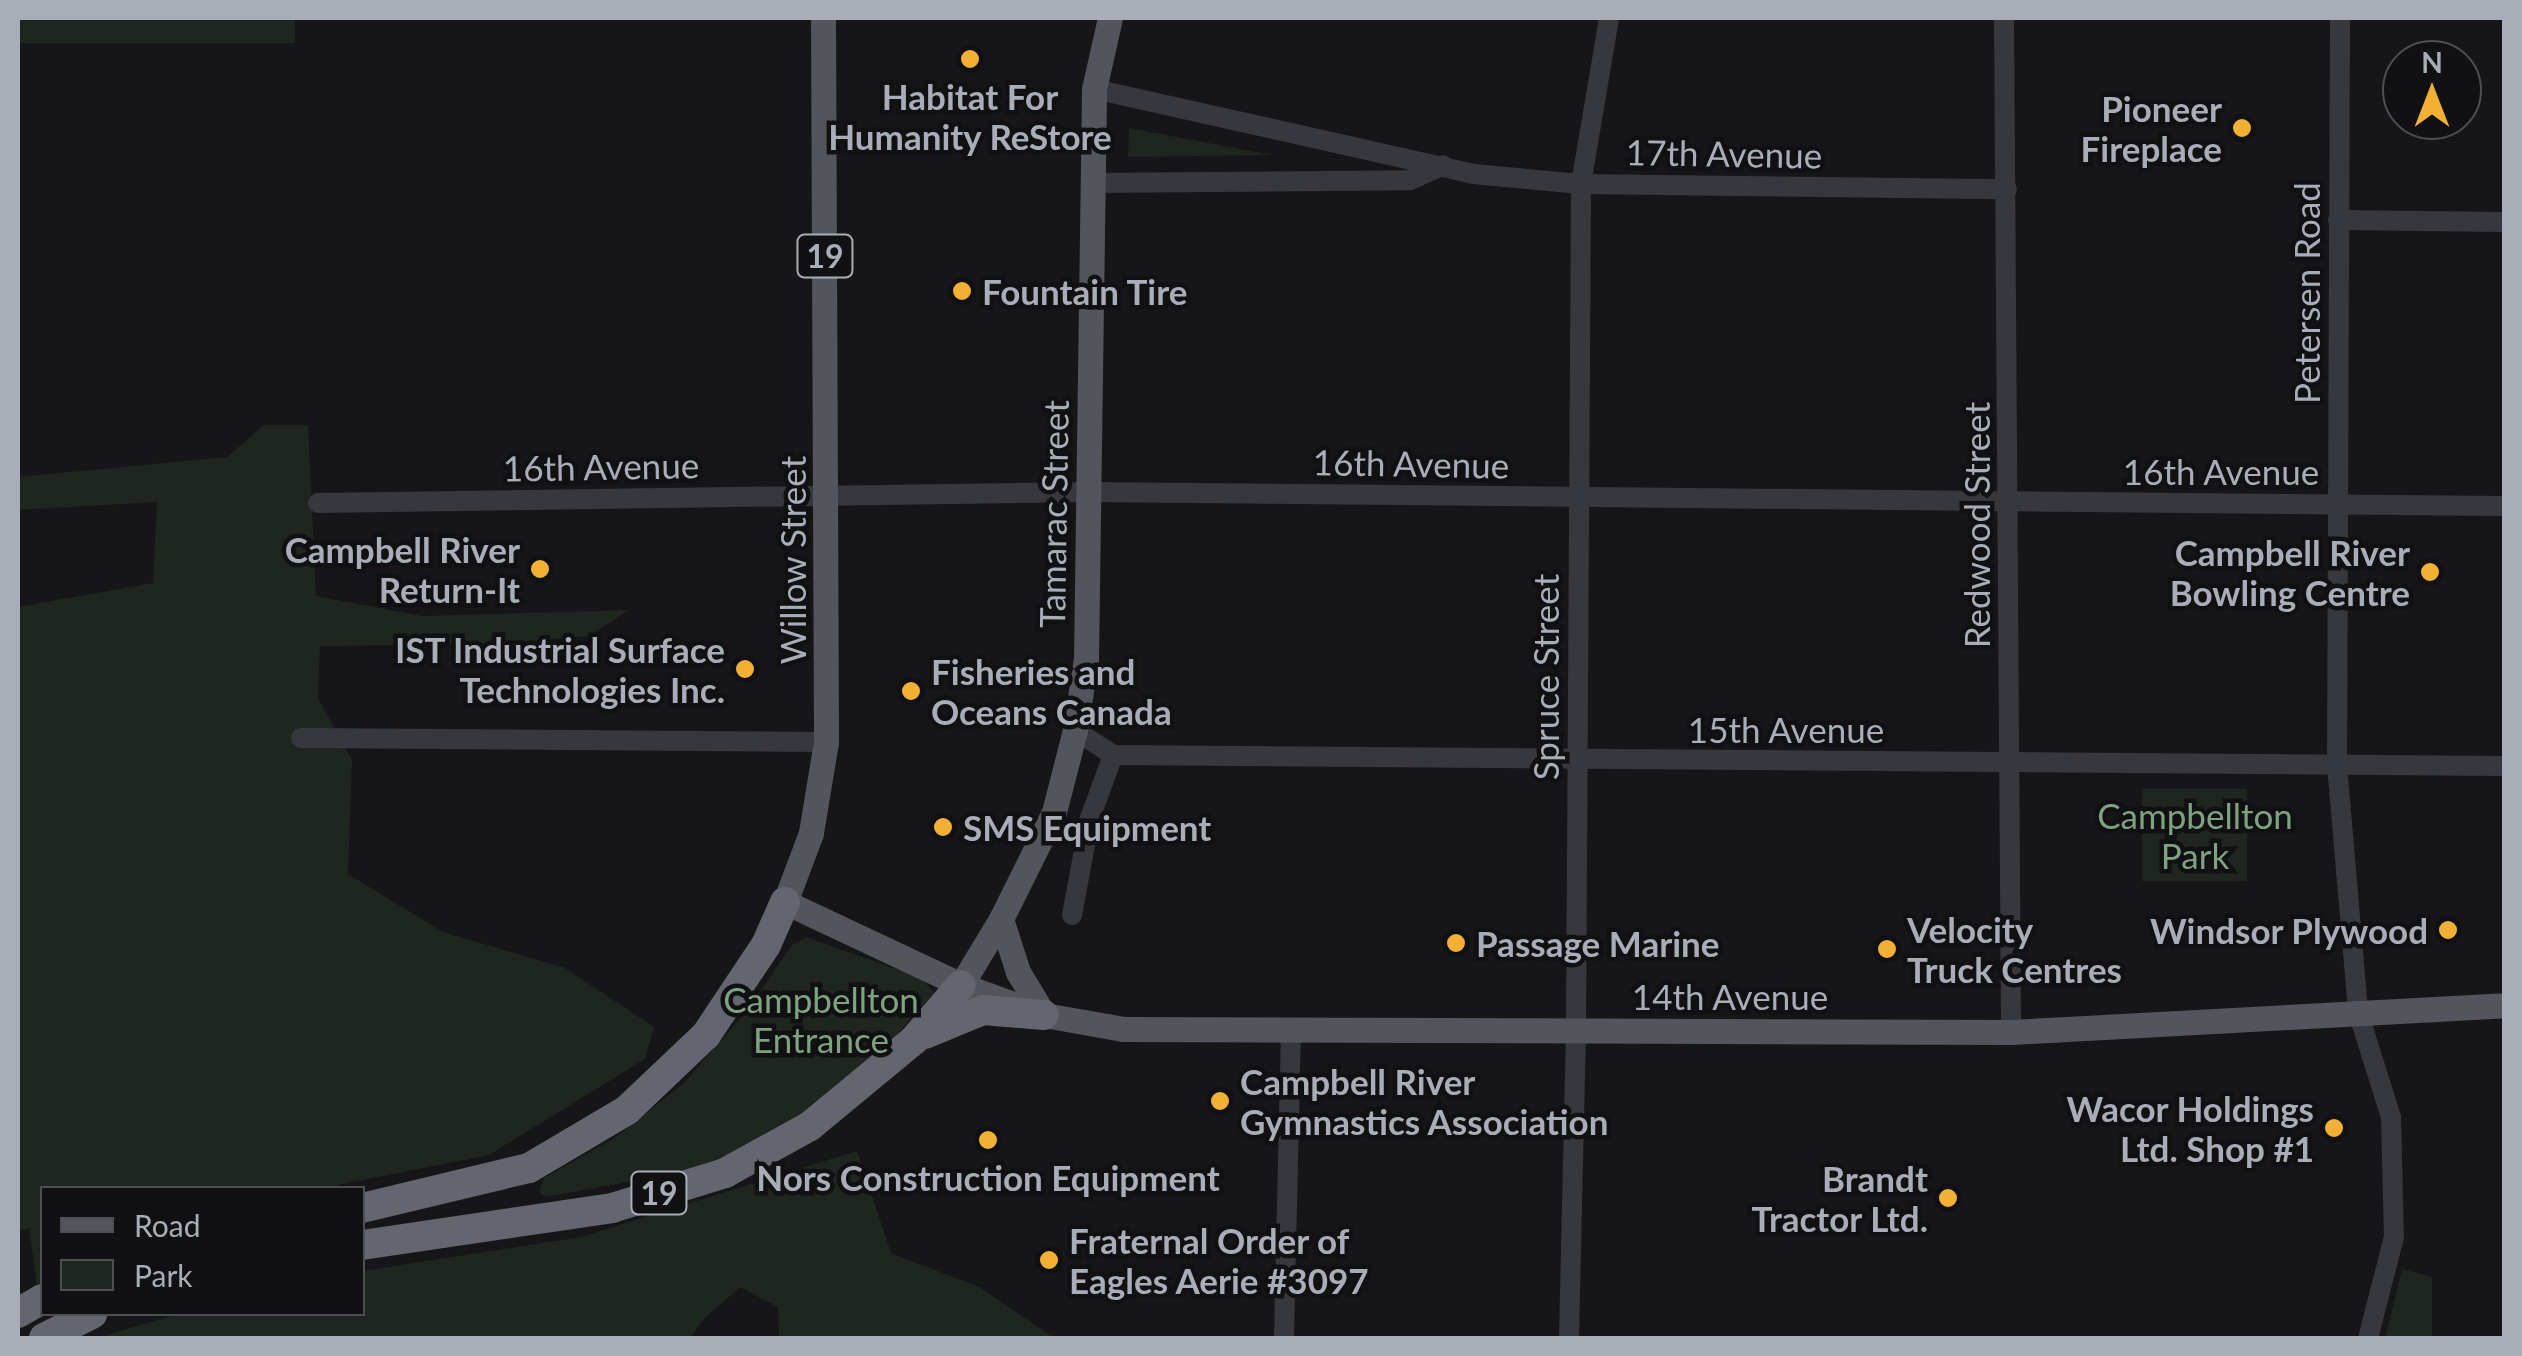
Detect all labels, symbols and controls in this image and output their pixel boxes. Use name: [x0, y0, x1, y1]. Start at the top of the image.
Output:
north arrow: [2382, 40, 2482, 140]
text: N: [2421, 45, 2443, 79]
marker: Habitat For Humanity ReStore: [959, 48, 981, 70]
place label: Habitat For Humanity ReStore: [828, 75, 1112, 157]
place label: Pioneer Fireplace: [2081, 87, 2222, 169]
marker: Pioneer Fireplace: [2231, 117, 2253, 139]
street label: 17th Avenue: [1625, 130, 1823, 176]
street label: Petersen Road: [2285, 182, 2327, 404]
road number: 19: [795, 229, 855, 283]
place label: Fountain Tire: [982, 270, 1188, 312]
marker: Fountain Tire: [951, 280, 973, 302]
street label: Tamarac Street: [1030, 400, 1076, 628]
street label: Redwood Street: [1955, 402, 1997, 648]
street label: 16th Avenue: [1312, 440, 1510, 486]
street label: 16th Avenue: [502, 443, 700, 489]
street label: 16th Avenue: [2122, 450, 2320, 492]
street label: Willow Street: [771, 455, 813, 665]
place label: Campbell River Return-It: [285, 528, 520, 610]
place label: Campbell River Bowling Centre: [2170, 531, 2410, 613]
marker: Campbell River Return-It: [529, 558, 551, 580]
marker: Campbell River Bowling Centre: [2419, 561, 2441, 583]
street label: Spruce Street: [1524, 574, 1566, 780]
place label: IST Industrial Surface Technologies Inc.: [394, 628, 725, 710]
place label: Fisheries and Oceans Canada: [931, 650, 1172, 732]
marker: IST Industrial Surface Technologies Inc.: [734, 658, 756, 680]
marker: Fisheries and Oceans Canada: [900, 680, 922, 702]
street label: 15th Avenue: [1687, 708, 1885, 750]
park label: Campbellton Park: [2097, 794, 2293, 876]
place label: SMS Equipment: [963, 806, 1211, 848]
marker: SMS Equipment: [932, 816, 954, 838]
place label: Velocity Truck Centres: [1907, 908, 2122, 990]
place label: Windsor Plywood: [2149, 909, 2428, 951]
marker: Windsor Plywood: [2437, 919, 2459, 941]
place label: Passage Marine: [1476, 922, 1720, 964]
marker: Passage Marine: [1445, 932, 1467, 954]
marker: Velocity Truck Centres: [1876, 938, 1898, 960]
street label: 14th Avenue: [1631, 975, 1829, 1017]
park label: Campbellton Entrance: [723, 978, 919, 1060]
place label: Campbell River Gymnastics Association: [1240, 1060, 1610, 1142]
place label: Wacor Holdings Ltd. Shop #1: [2066, 1087, 2314, 1169]
marker: Campbell River Gymnastics Association: [1209, 1090, 1231, 1112]
marker: Wacor Holdings Ltd. Shop #1: [2323, 1117, 2345, 1139]
marker: Nors Construction Equipment: [977, 1129, 999, 1151]
place label: Nors Construction Equipment: [756, 1156, 1220, 1198]
place label: Brandt Tractor Ltd.: [1751, 1157, 1928, 1239]
road number: 19: [629, 1166, 689, 1220]
legend: [40, 1186, 365, 1316]
marker: Brandt Tractor Ltd.: [1937, 1187, 1959, 1209]
text: Road: [134, 1207, 201, 1243]
place label: Fraternal Order of Eagles Aerie #3097: [1069, 1219, 1370, 1301]
marker: Fraternal Order of Eagles Aerie #3097: [1038, 1249, 1060, 1271]
text: Park: [134, 1257, 193, 1293]

